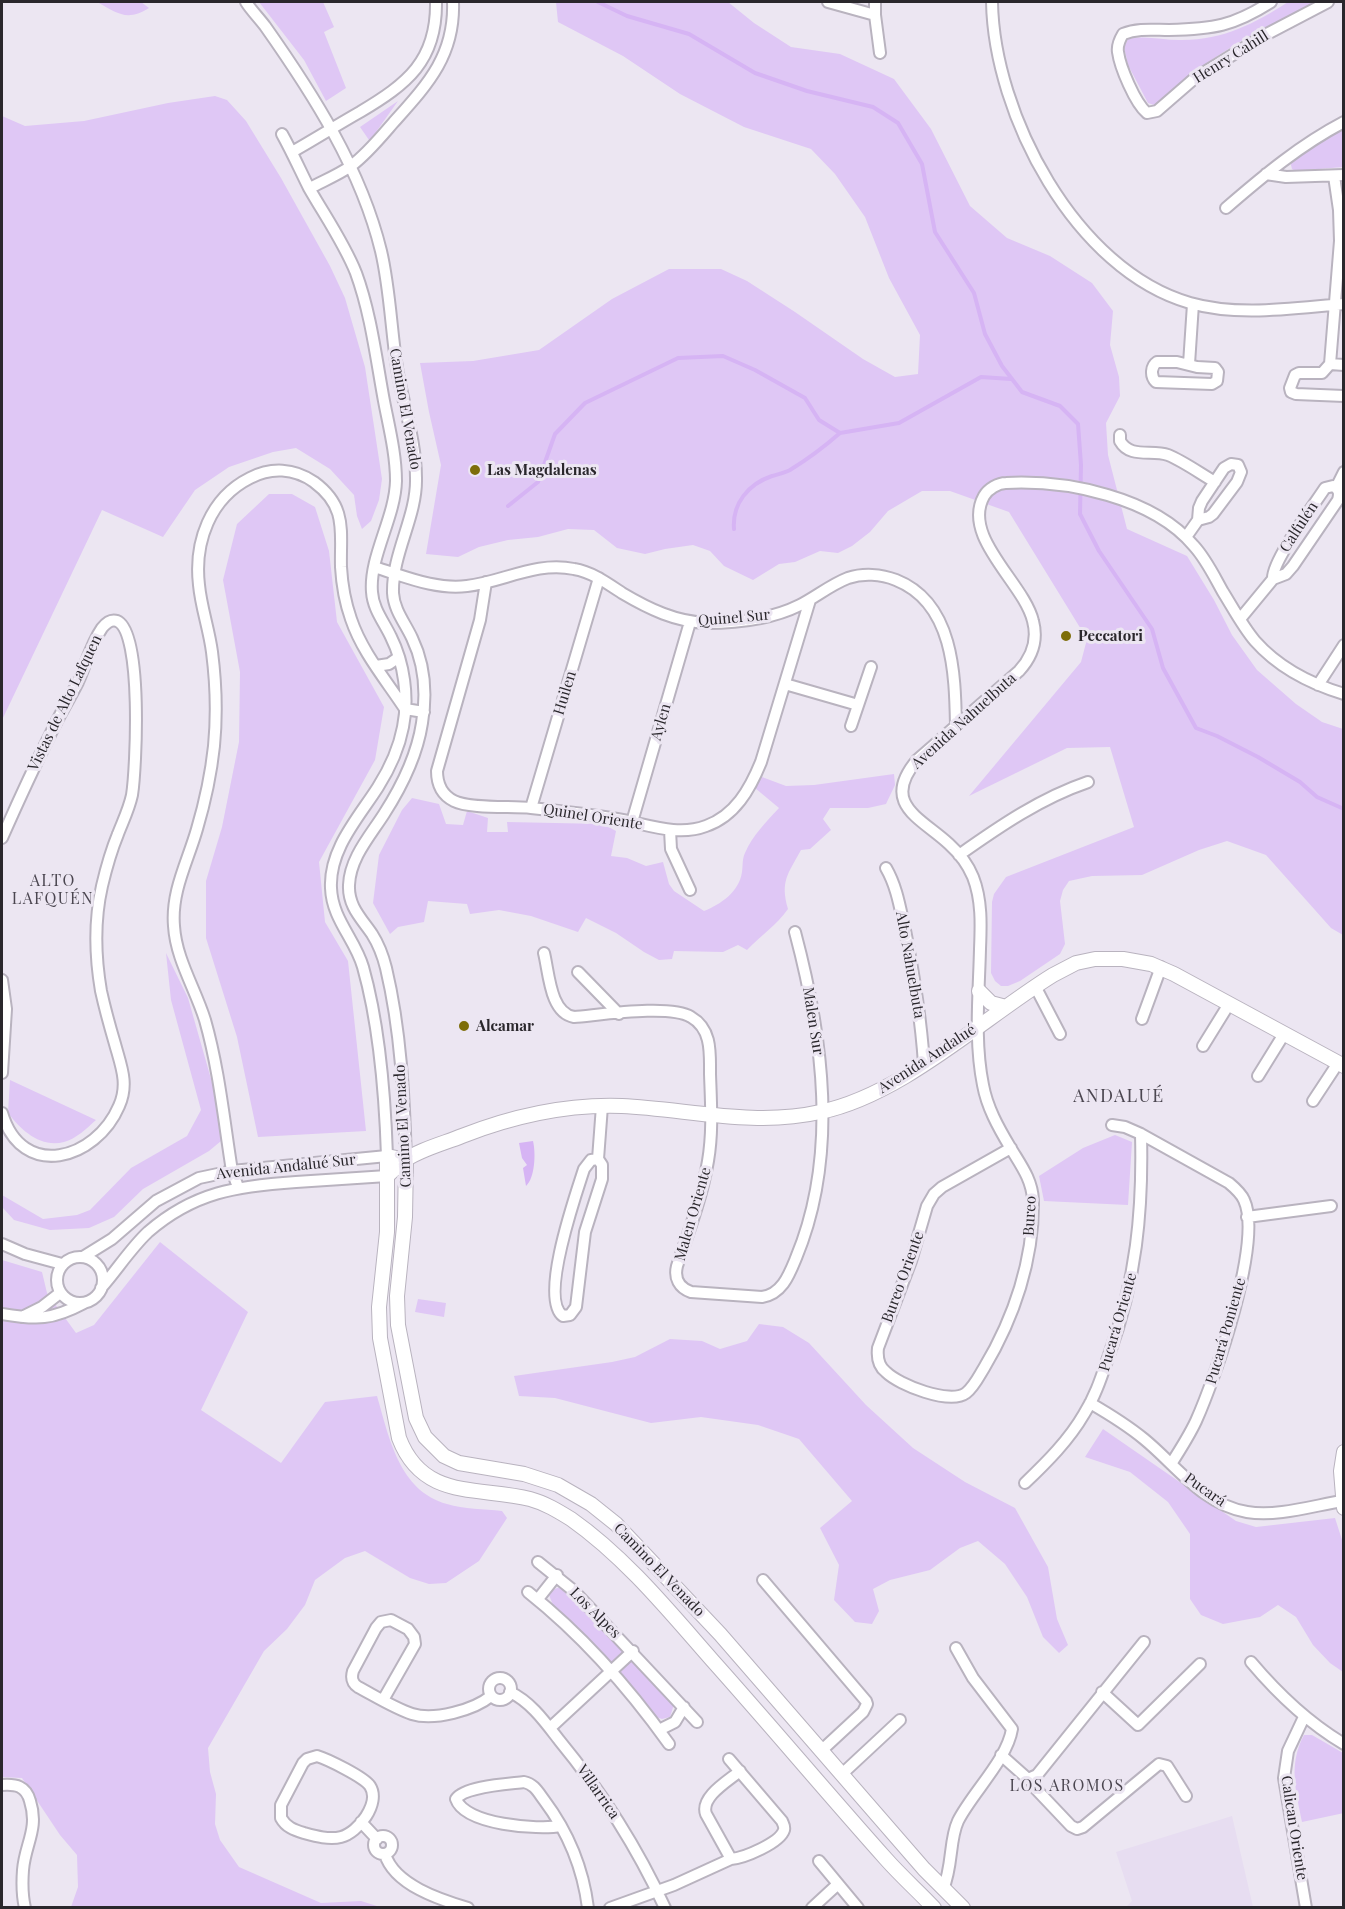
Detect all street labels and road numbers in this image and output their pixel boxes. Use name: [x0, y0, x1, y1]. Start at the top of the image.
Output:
street label: Henry Cahill: [1190, 27, 1272, 87]
street label: Camino El Venado: [385, 347, 425, 471]
street label: Calfulén: [1276, 498, 1322, 556]
street label: Quinel Sur: [697, 606, 771, 630]
street label: Vistas de Alto Lafquen: [24, 632, 106, 774]
street label: Huilen: [550, 669, 580, 717]
street label: Avenida Nahuelbuta: [908, 669, 1020, 773]
street label: Aylen: [647, 702, 675, 742]
street label: Quinel Oriente: [542, 800, 644, 834]
street label: Alto Nahuelbuta: [892, 910, 928, 1020]
street label: Malen Sur: [799, 986, 827, 1056]
street label: Avenida Andalué: [875, 1021, 979, 1097]
street label: Camino El Venado: [391, 1064, 415, 1188]
street label: Avenida Andalué Sur: [215, 1151, 357, 1183]
street label: Malen Oriente: [671, 1165, 715, 1263]
street label: Bureo: [1020, 1195, 1040, 1237]
street label: Bureo Oriente: [878, 1229, 928, 1325]
street label: Pucará Oriente: [1095, 1271, 1141, 1373]
street label: Pucará Poniente: [1202, 1276, 1250, 1386]
street label: Pucará: [1181, 1469, 1229, 1511]
street label: Camino El Venado: [610, 1519, 708, 1621]
street label: Los Alpes: [566, 1584, 624, 1642]
street label: Villarrica: [573, 1761, 623, 1823]
street label: Calican Oriente: [1277, 1774, 1311, 1882]

